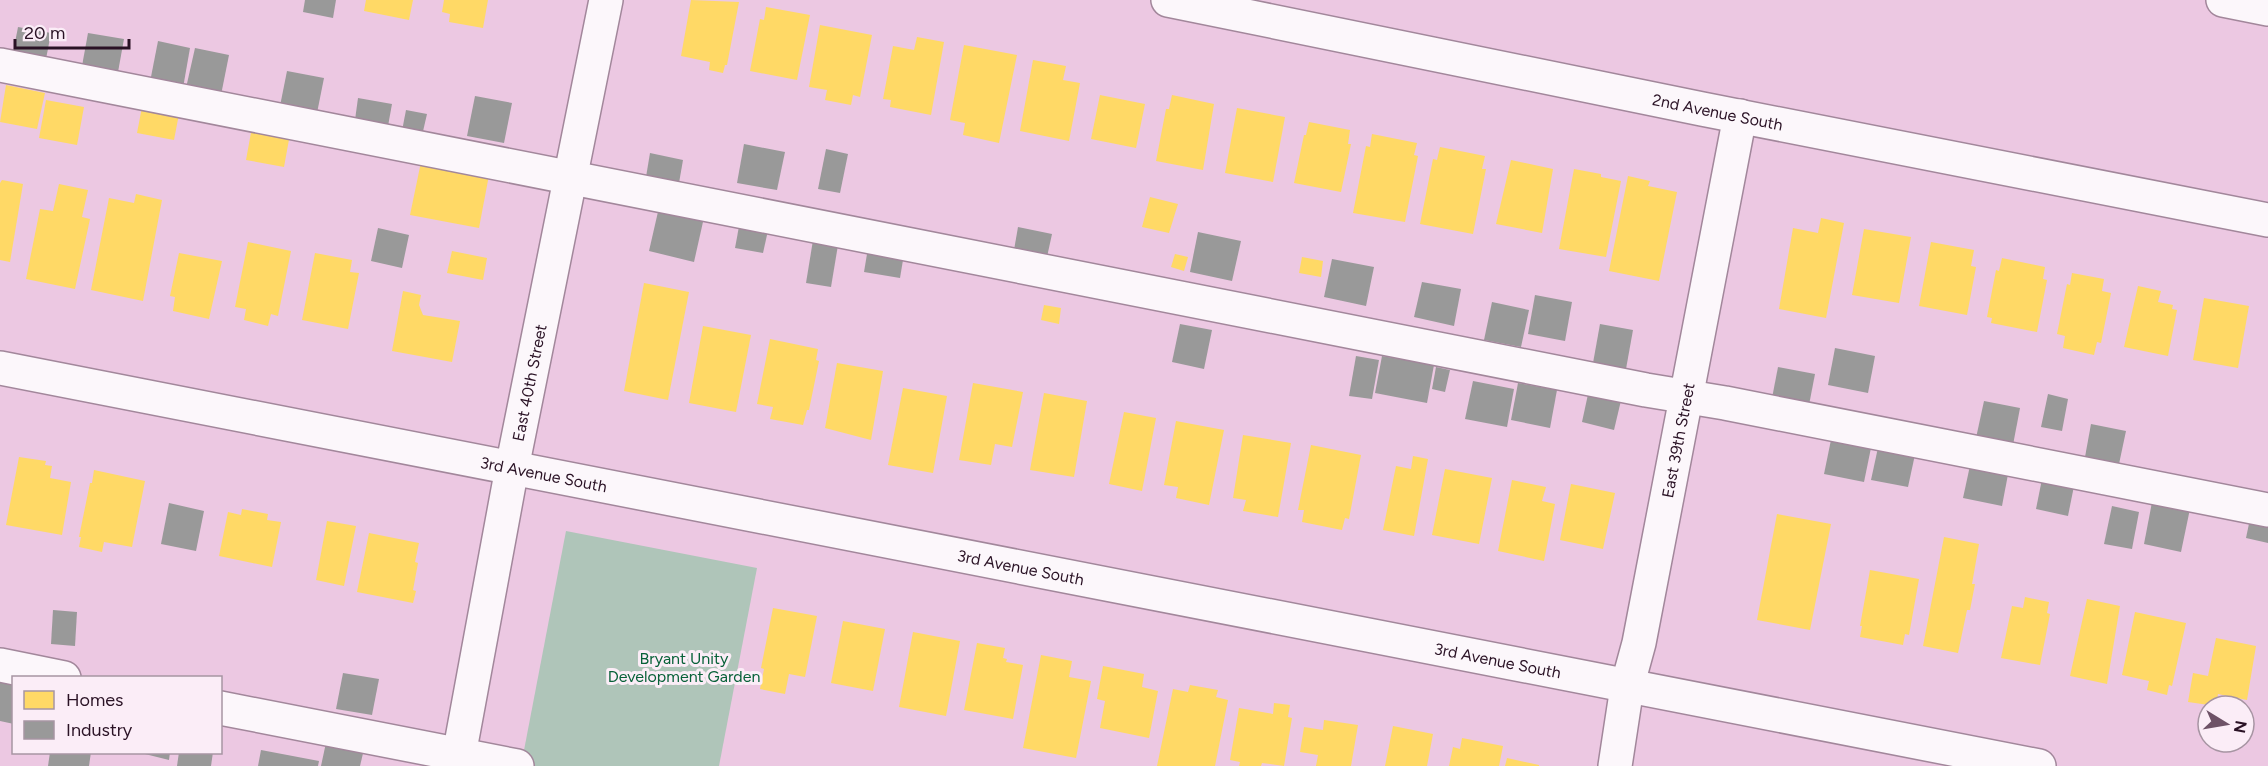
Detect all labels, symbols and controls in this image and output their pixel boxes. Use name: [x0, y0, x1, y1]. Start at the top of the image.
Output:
scale bar: [15, 12, 129, 50]
text: 20 m: [24, 22, 65, 44]
street label: 2nd Avenue South: [1651, 90, 1784, 135]
street label: East 40th Street: [509, 323, 551, 443]
street label: East 39th Street: [1658, 381, 1699, 499]
street label: 3rd Avenue South: [479, 453, 609, 496]
street label: 3rd Avenue South: [956, 546, 1086, 589]
street label: 3rd Avenue South: [1433, 639, 1563, 682]
park label: Bryant Unity Development Garden: [608, 649, 760, 686]
legend: [12, 676, 222, 754]
text: Homes: [66, 689, 124, 711]
north arrow: [2196, 694, 2256, 754]
text: Industry: [66, 719, 133, 741]
text: N: [2230, 719, 2251, 735]

